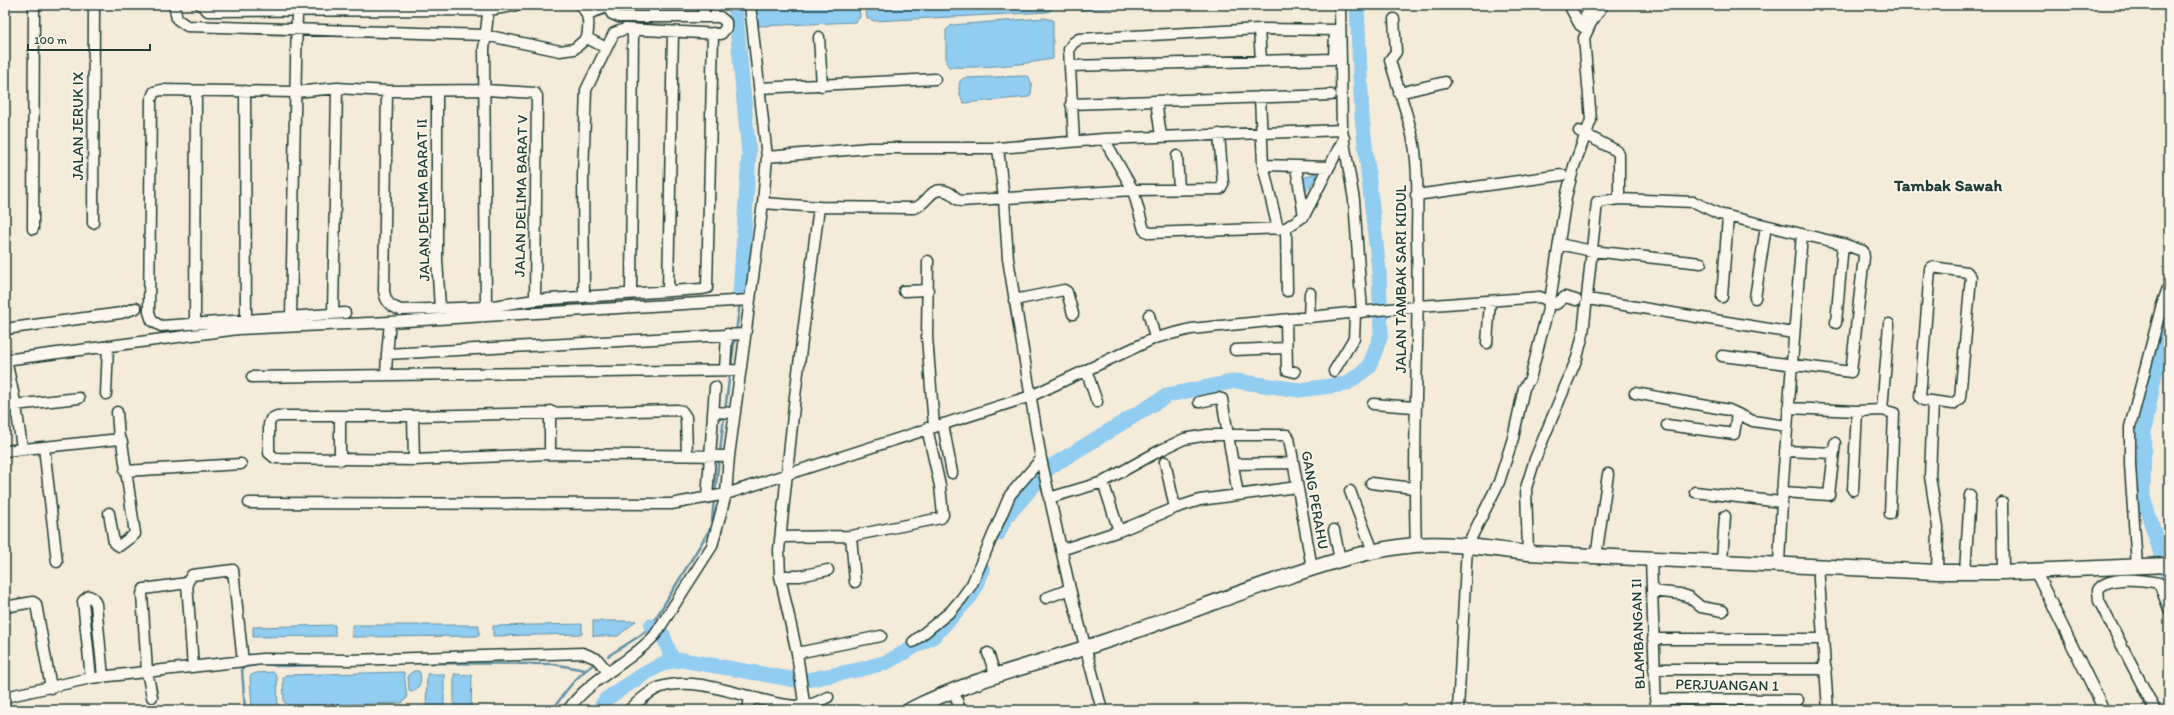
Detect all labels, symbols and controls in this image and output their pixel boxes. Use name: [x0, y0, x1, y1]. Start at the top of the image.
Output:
scale bar: [28, 26, 150, 52]
text: 100 m: [34, 33, 67, 47]
street label: JALAN JERUK IX: [69, 71, 87, 180]
street label: JALAN DELIMA BARAT V: [511, 115, 531, 277]
street label: JALAN DELIMA BARAT II: [413, 118, 433, 282]
district label: Tambak Sawah: [1893, 175, 2002, 195]
street label: JALAN TAMBAK SARI KIDUL: [1392, 184, 1410, 373]
street label: GANG PERAHU: [1297, 449, 1333, 551]
street label: BLAMBANGAN II: [1627, 578, 1649, 690]
street label: PERJUANGAN 1: [1675, 675, 1779, 695]

